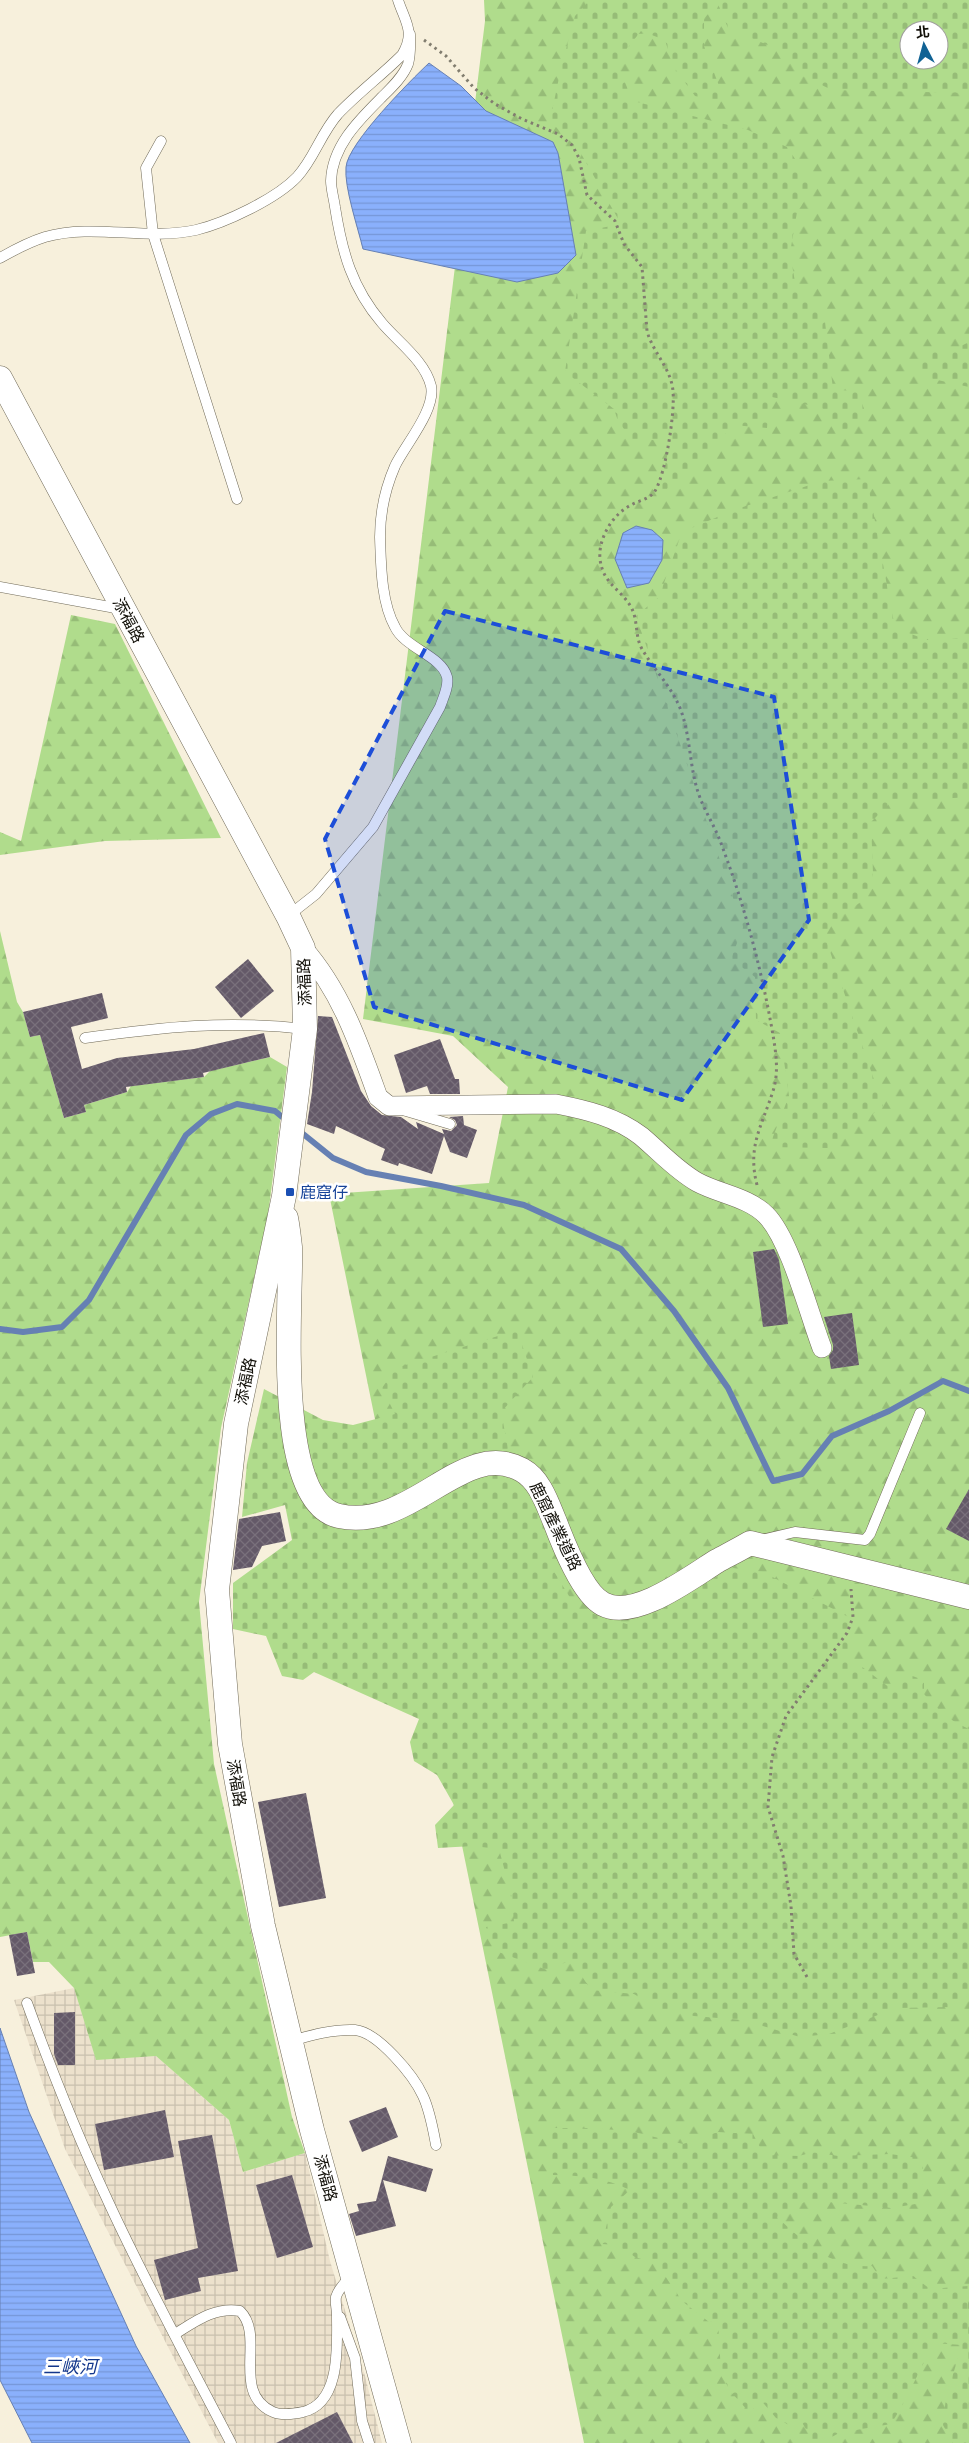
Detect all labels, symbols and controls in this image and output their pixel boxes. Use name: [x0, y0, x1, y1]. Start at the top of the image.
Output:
north arrow: [899, 20, 949, 70]
text: 北: [915, 22, 930, 41]
street label: 添福路: [109, 594, 149, 646]
street label: 添福路: [293, 958, 315, 1006]
place label: 鹿窟仔: [300, 1182, 348, 1202]
marker: 鹿窟仔: [284, 1186, 296, 1198]
street label: 添福路: [230, 1355, 260, 1407]
street label: 鹿窟產業道路: [526, 1478, 586, 1574]
street label: 添福路: [223, 1758, 251, 1808]
street label: 添福路: [310, 2152, 342, 2204]
water label: 三峽河: [43, 2355, 100, 2377]

